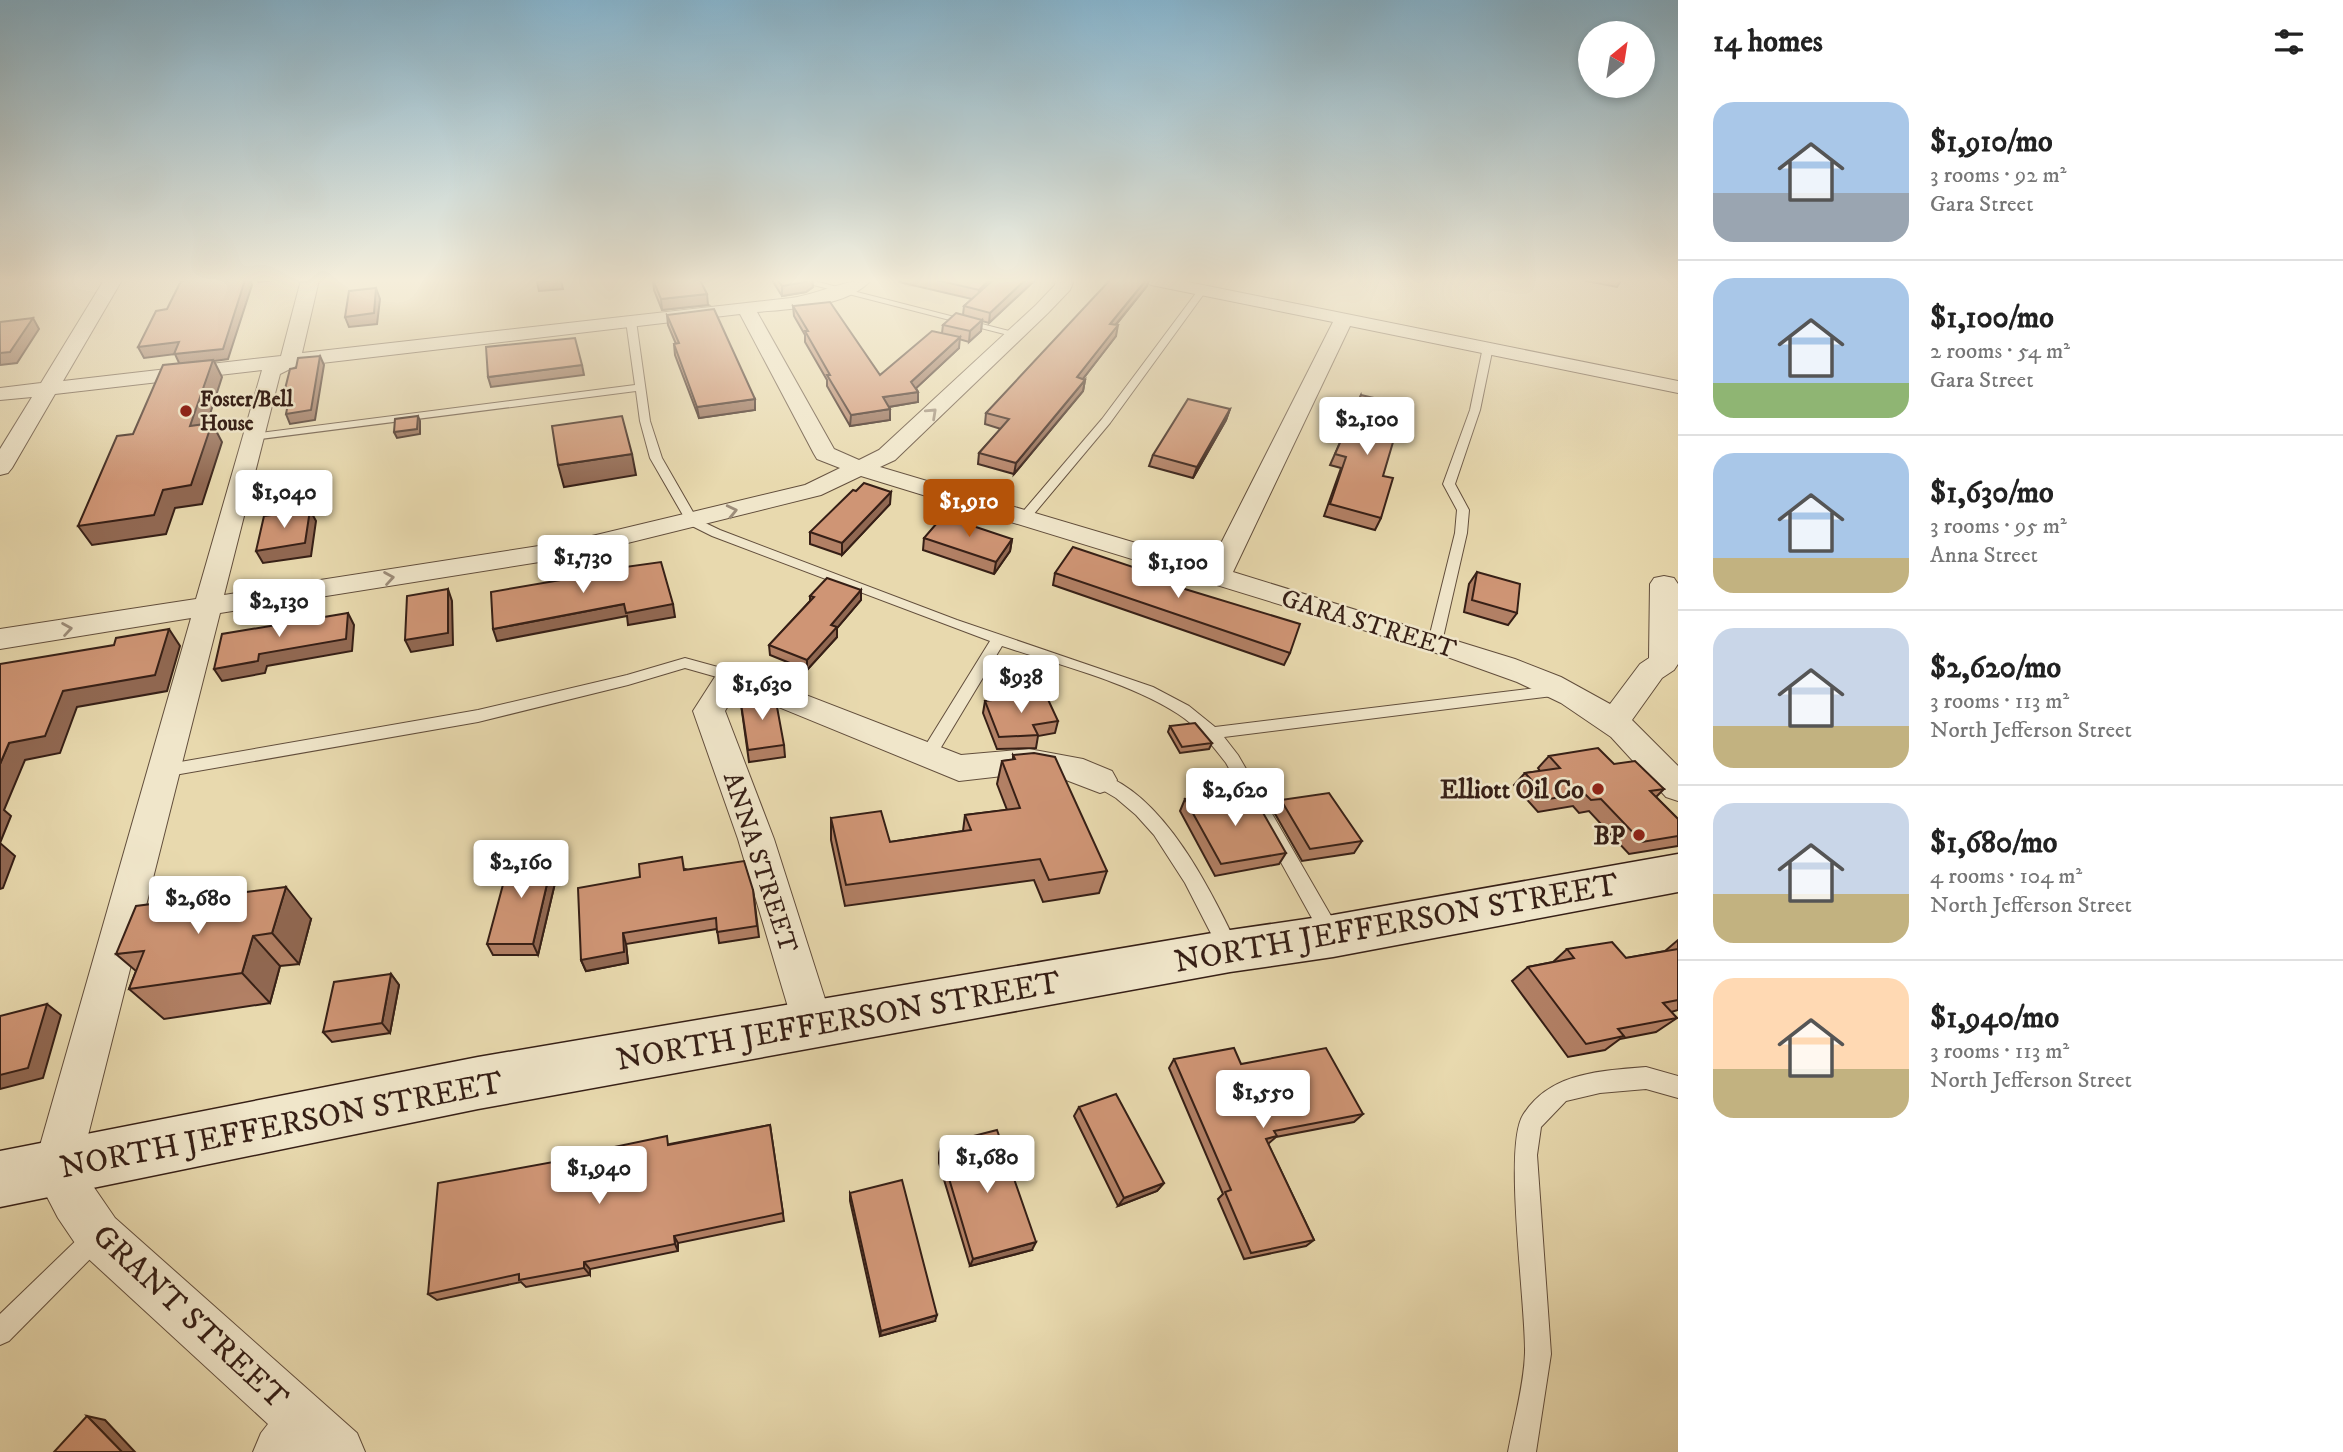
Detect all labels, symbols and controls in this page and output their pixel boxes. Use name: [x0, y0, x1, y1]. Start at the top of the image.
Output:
north arrow: [1578, 21, 1656, 98]
map controls: [1578, 21, 1655, 98]
icon: filters: [2270, 23, 2308, 61]
text: 14 homes: [1713, 24, 1823, 61]
text: $1,910/mo: [1930, 124, 2053, 161]
icon: home: [1769, 130, 1853, 214]
text: 3 rooms · 92 m²: [1930, 161, 2067, 190]
text: Gara Street: [1930, 190, 2034, 219]
text: $1,100/mo: [1930, 300, 2054, 337]
icon: home: [1769, 306, 1853, 390]
text: 2 rooms · 54 m²: [1930, 337, 2070, 366]
text: Gara Street: [1930, 366, 2034, 395]
place label: Foster/Bell House: [200, 387, 294, 437]
pin: $2,100: [1310, 398, 1424, 457]
marker: Foster/Bell House: [178, 403, 194, 419]
text: $2,100: [1335, 405, 1399, 434]
one-way arrow: [924, 408, 937, 421]
pin: $1,040: [227, 470, 341, 530]
text: $1,630/mo: [1930, 475, 2054, 512]
text: $1,040: [251, 478, 317, 507]
pin: $1,910: [912, 480, 1026, 539]
icon: home: [1769, 481, 1853, 565]
text: $1,910: [939, 487, 999, 516]
one-way arrow: [726, 505, 738, 519]
text: 3 rooms · 95 m²: [1930, 512, 2067, 541]
pin: $1,730: [526, 536, 640, 595]
pin: $1,100: [1121, 540, 1235, 600]
text: Anna Street: [1930, 541, 2038, 570]
text: $1,730: [554, 543, 612, 572]
text: $1,100: [1148, 548, 1208, 577]
one-way arrow: [383, 571, 395, 586]
pin: $2,130: [222, 580, 336, 639]
street label: GARA STREET: [1277, 582, 1460, 667]
text: $2,130: [249, 587, 309, 616]
one-way arrow: [62, 622, 73, 637]
text: $2,620/mo: [1930, 650, 2061, 687]
pin: $938: [980, 656, 1062, 715]
icon: home: [1769, 656, 1853, 740]
pin: $1,630: [705, 662, 819, 722]
text: $938: [999, 663, 1043, 692]
text: $1,630: [732, 670, 792, 699]
text: 3 rooms · 113 m²: [1930, 687, 2069, 716]
text: North Jefferson Street: [1930, 716, 2132, 745]
street label: ANNA STREET: [715, 768, 804, 957]
pin: $2,620: [1178, 768, 1292, 828]
place label: Elliott Oil Co: [1440, 774, 1584, 807]
text: $2,620: [1202, 776, 1268, 805]
marker: Elliott Oil Co: [1590, 781, 1606, 797]
place label: BP: [1594, 820, 1625, 853]
text: $1,680/mo: [1930, 825, 2057, 862]
marker: BP: [1631, 827, 1647, 843]
icon: home: [1769, 831, 1853, 915]
pin: $2,160: [464, 841, 578, 900]
text: $2,160: [490, 848, 553, 877]
text: 4 rooms · 104 m²: [1930, 862, 2082, 891]
street label: NORTH JEFFERSON STREET: [1171, 865, 1622, 983]
pin: $2,680: [141, 876, 255, 936]
text: $2,680: [165, 884, 231, 913]
text: North Jefferson Street: [1930, 891, 2132, 920]
street label: NORTH JEFFERSON STREET: [613, 963, 1064, 1081]
text: $1,940/mo: [1930, 1000, 2059, 1037]
icon: home: [1769, 1006, 1853, 1090]
text: 3 rooms · 113 m²: [1930, 1037, 2069, 1066]
street label: NORTH JEFFERSON STREET: [57, 1063, 506, 1189]
text: North Jefferson Street: [1930, 1066, 2132, 1095]
pin: $1,550: [1206, 1070, 1320, 1130]
text: $1,550: [1232, 1078, 1294, 1107]
pin: $1,680: [930, 1136, 1044, 1195]
text: $1,680: [955, 1143, 1019, 1172]
pin: $1,940: [542, 1146, 656, 1206]
text: $1,940: [567, 1154, 631, 1183]
street label: GRANT STREET: [83, 1216, 296, 1418]

